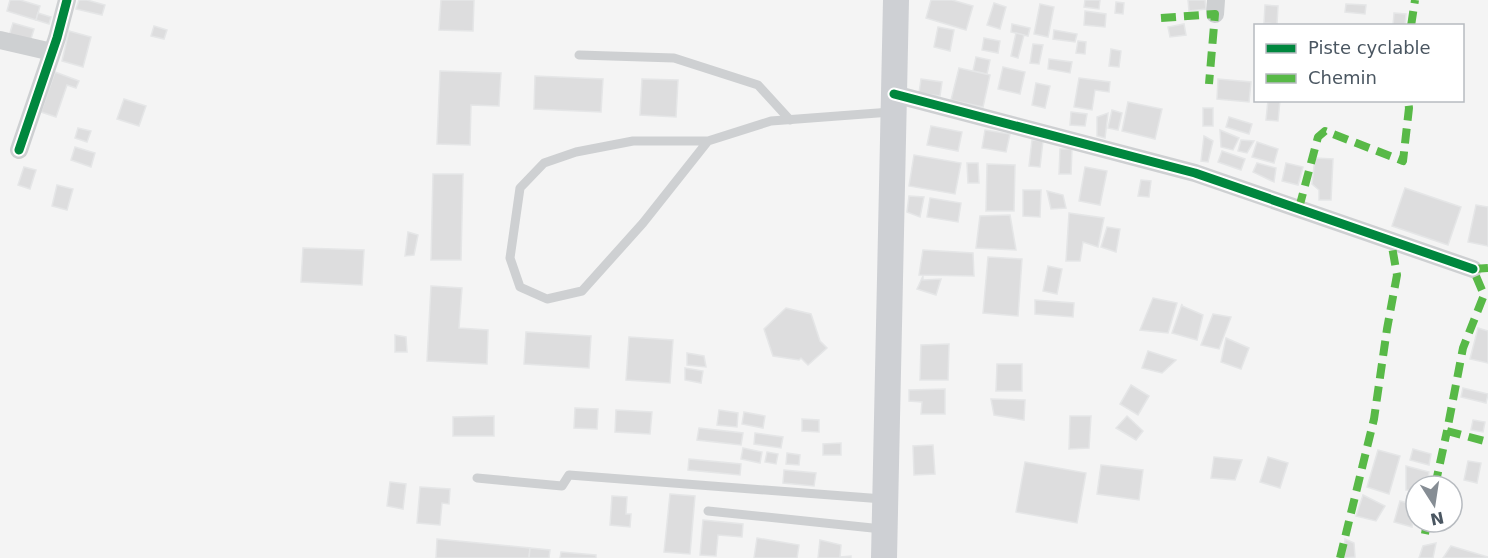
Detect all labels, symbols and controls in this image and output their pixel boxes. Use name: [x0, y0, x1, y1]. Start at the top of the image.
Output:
legend: [1254, 24, 1464, 102]
text: Piste cyclable: [1308, 37, 1431, 58]
text: Chemin: [1308, 67, 1377, 88]
north arrow: [1404, 474, 1464, 534]
text: N: [1428, 507, 1446, 529]

